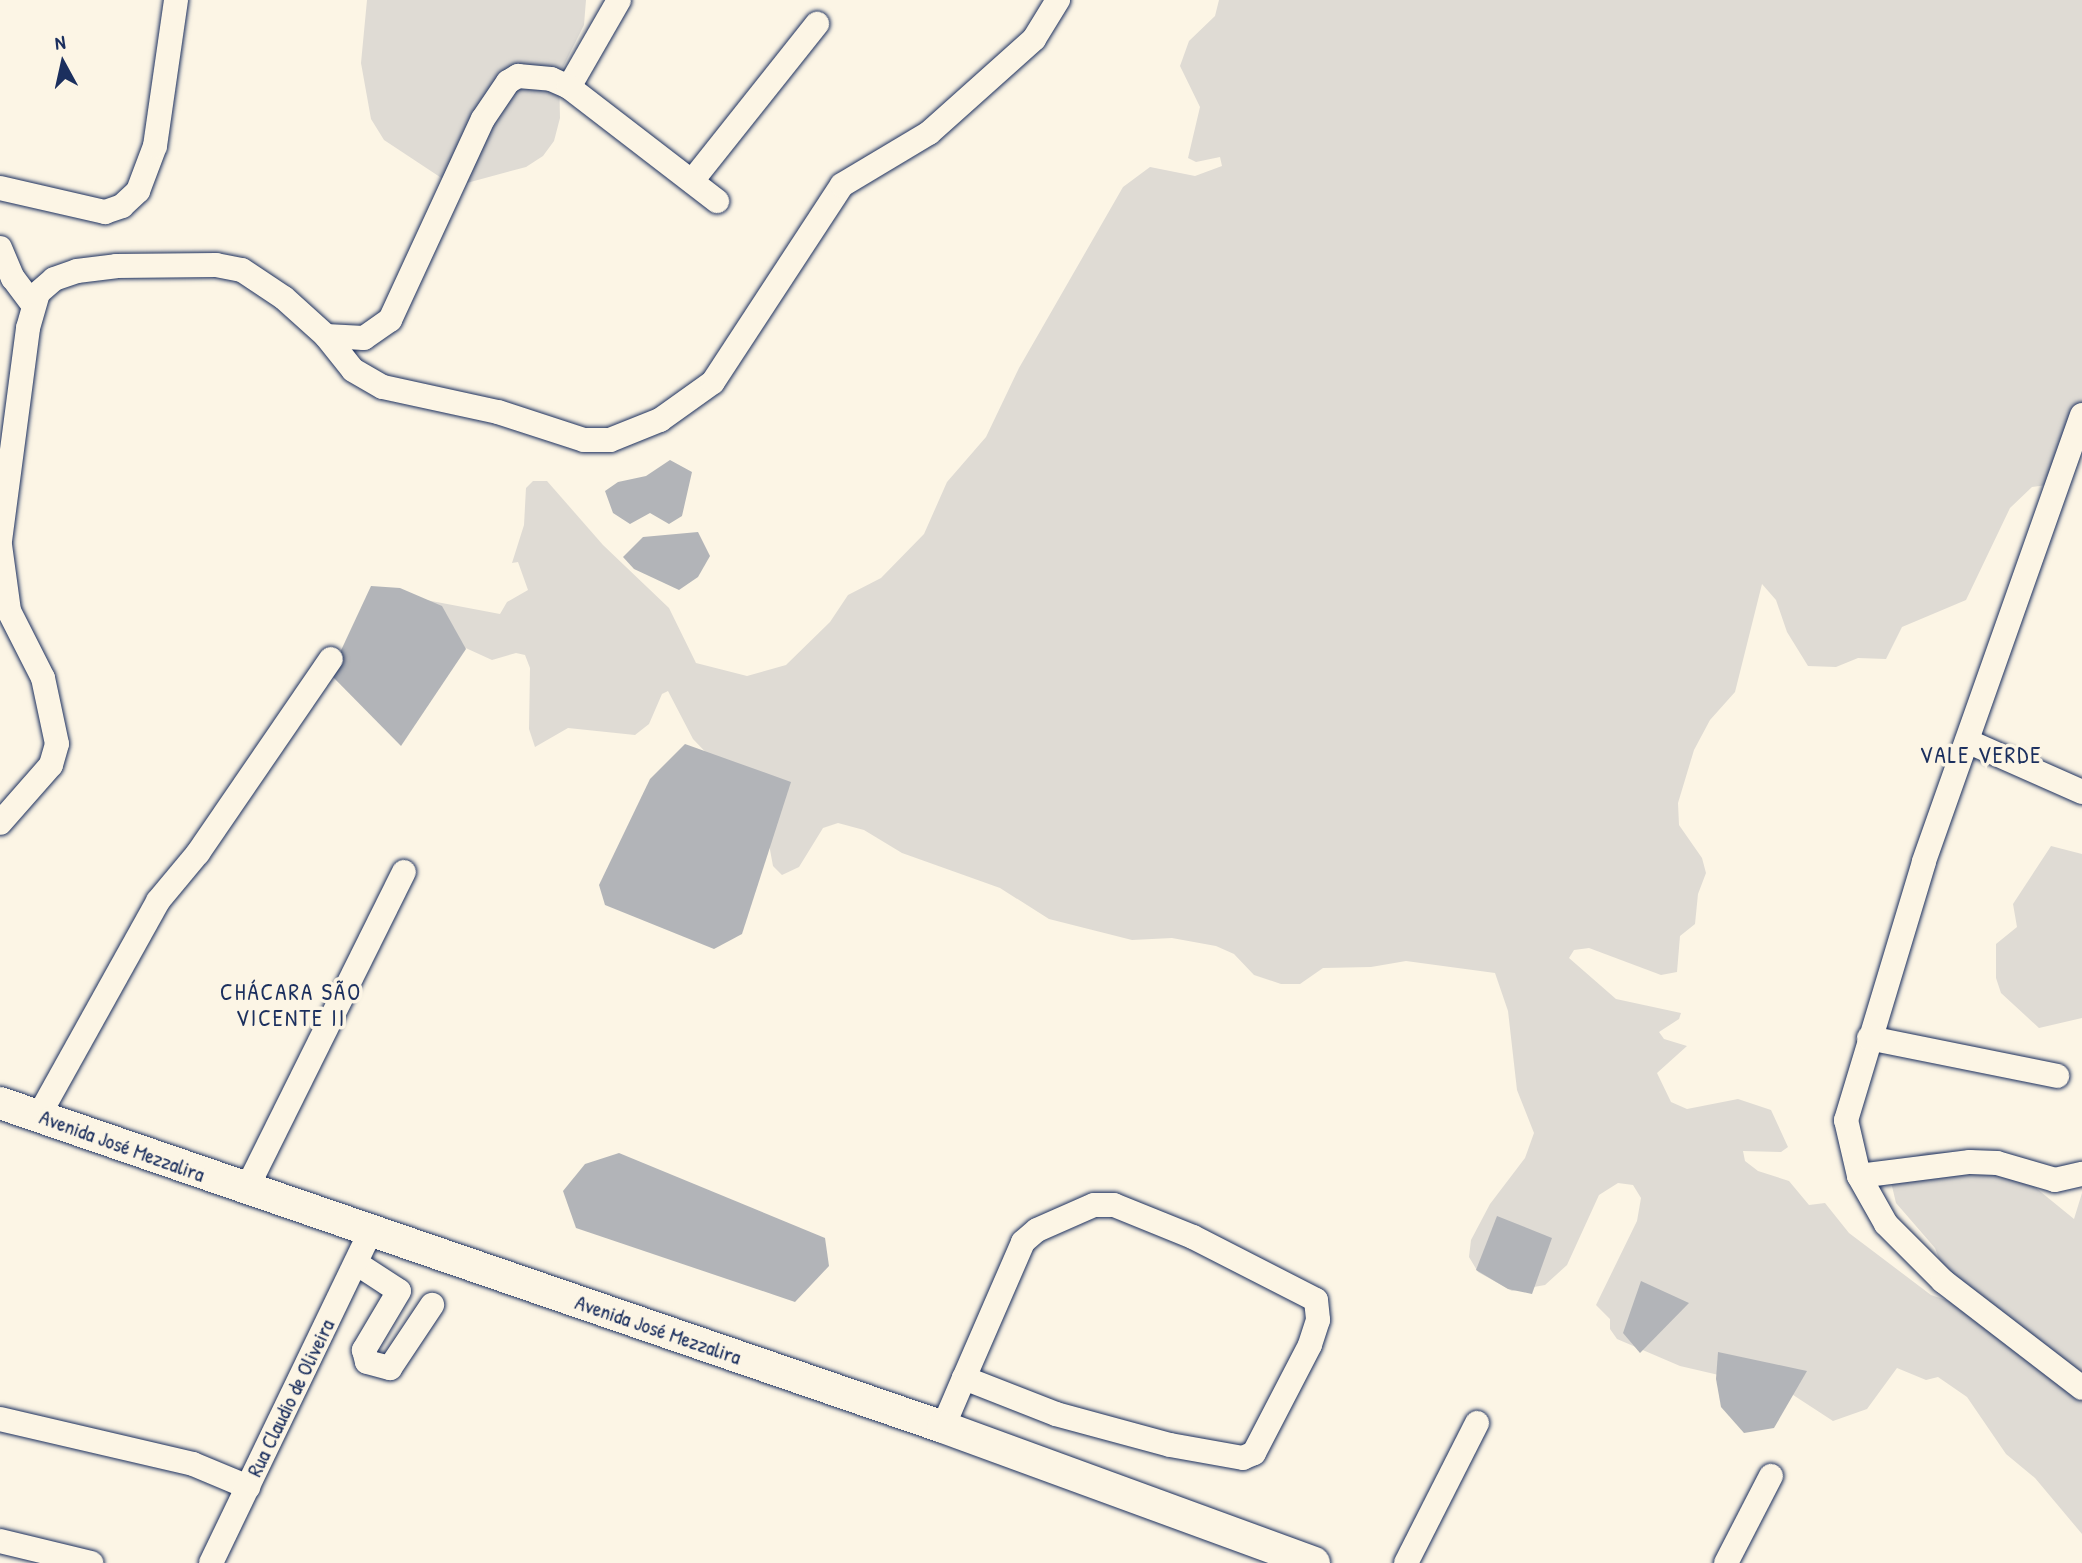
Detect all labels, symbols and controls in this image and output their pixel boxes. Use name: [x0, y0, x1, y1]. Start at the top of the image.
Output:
north arrow: [28, 28, 98, 98]
text: N: [53, 29, 67, 56]
district label: VALE VERDE: [1921, 741, 2041, 769]
district label: CHÁCARA SÃO VICENTE II: [221, 978, 361, 1032]
street label: Avenida José Mezzalira: [36, 1104, 208, 1188]
street label: Avenida José Mezzalira: [572, 1290, 744, 1370]
street label: Rua Claudio de Oliveira: [242, 1315, 340, 1481]

